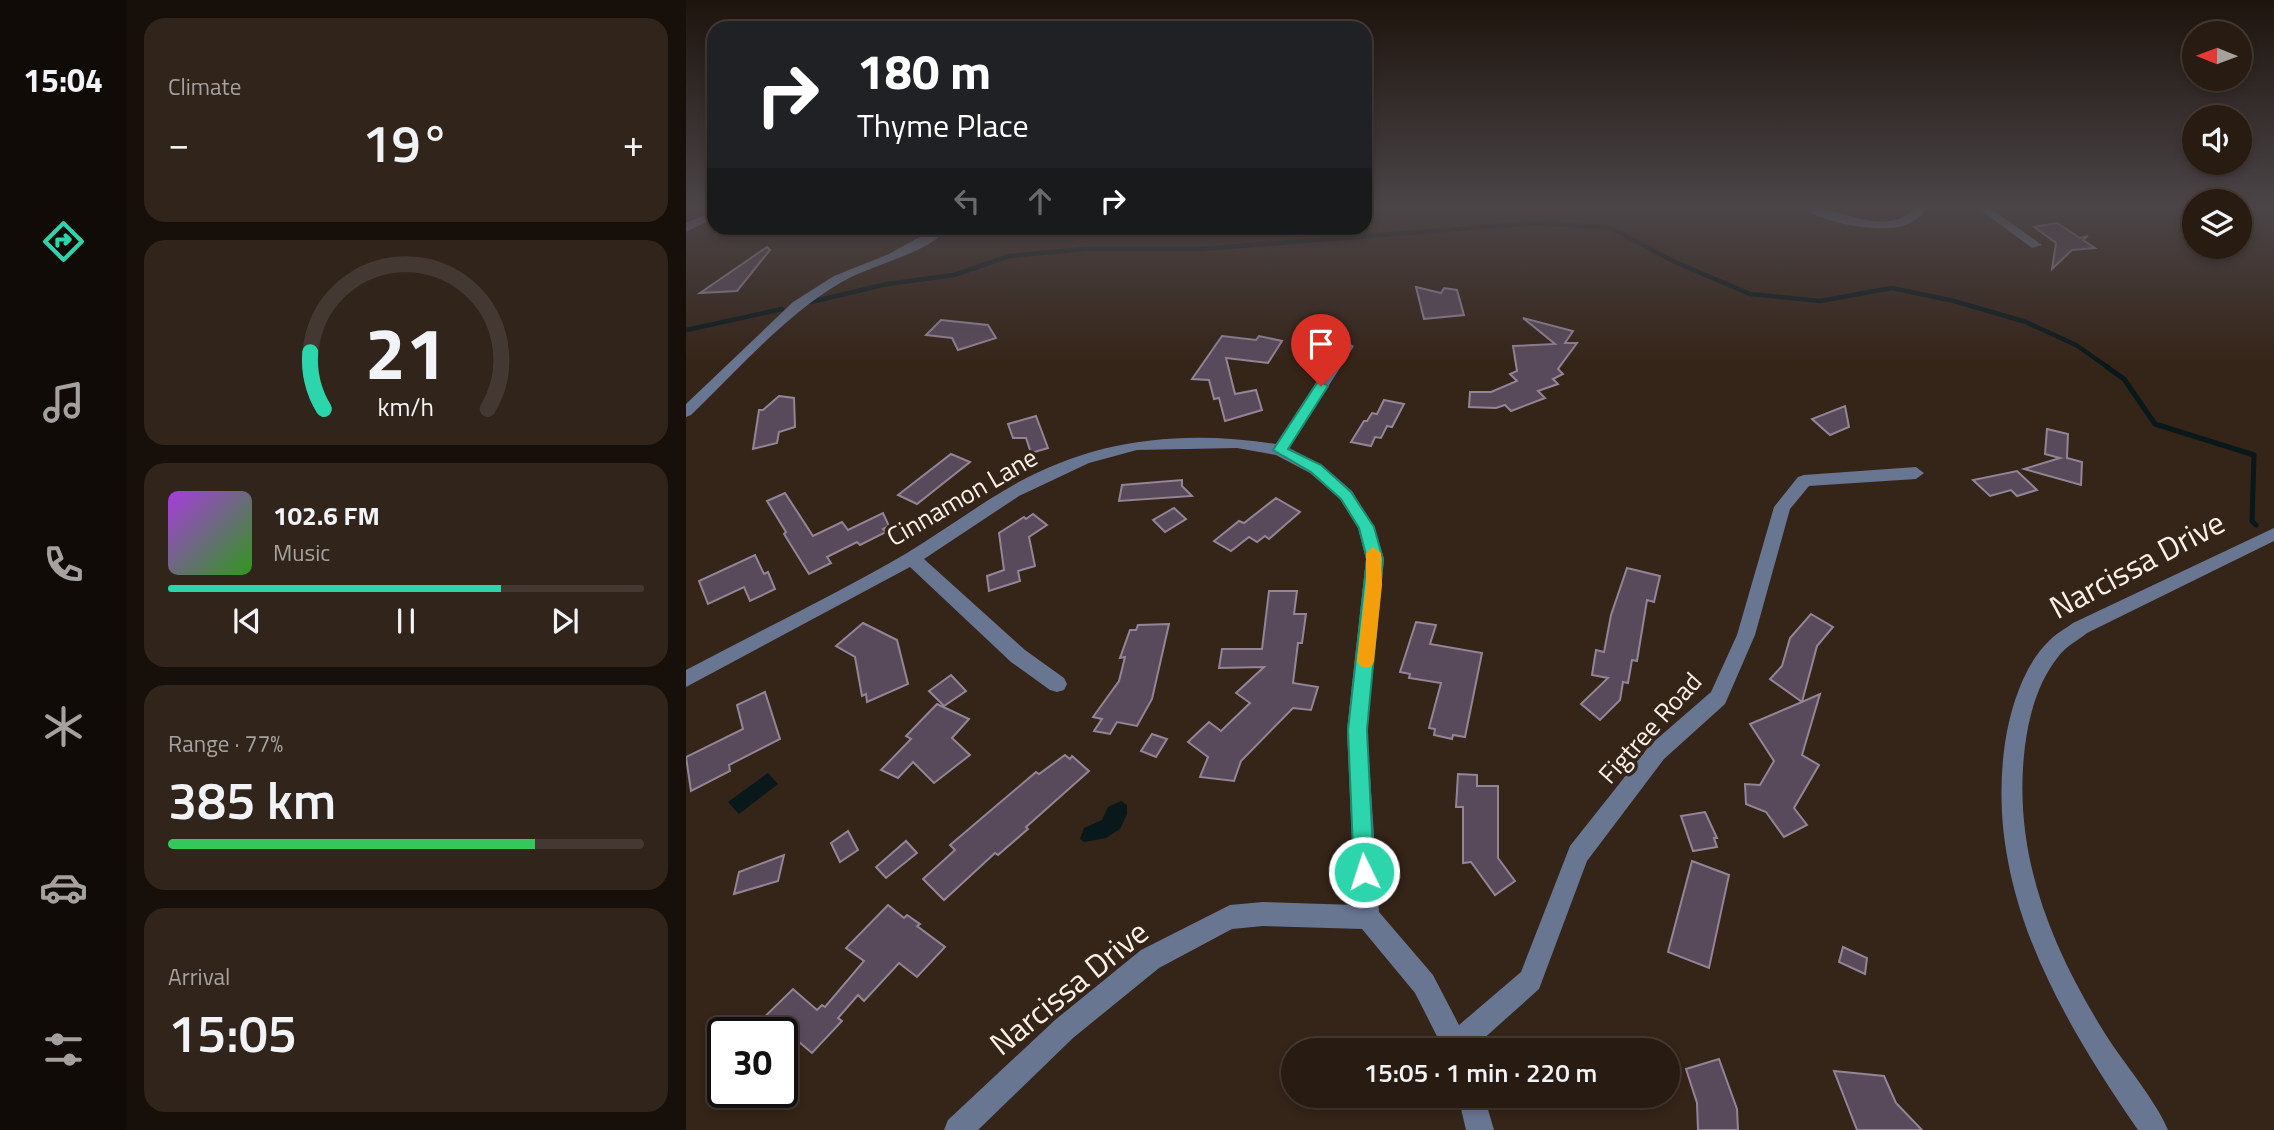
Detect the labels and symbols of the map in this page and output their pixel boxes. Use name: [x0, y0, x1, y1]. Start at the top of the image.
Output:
north arrow: [2182, 21, 2252, 91]
pin: [1291, 314, 1351, 386]
street label: Cinnamon Lane: [879, 438, 1044, 556]
street label: Narcissa Drive: [2040, 498, 2233, 630]
street label: Figtree Road: [1589, 663, 1711, 792]
position arrow: [1327, 835, 1401, 909]
street label: Narcissa Drive: [979, 908, 1158, 1066]
speed limit sign: 30: [707, 1017, 798, 1108]

